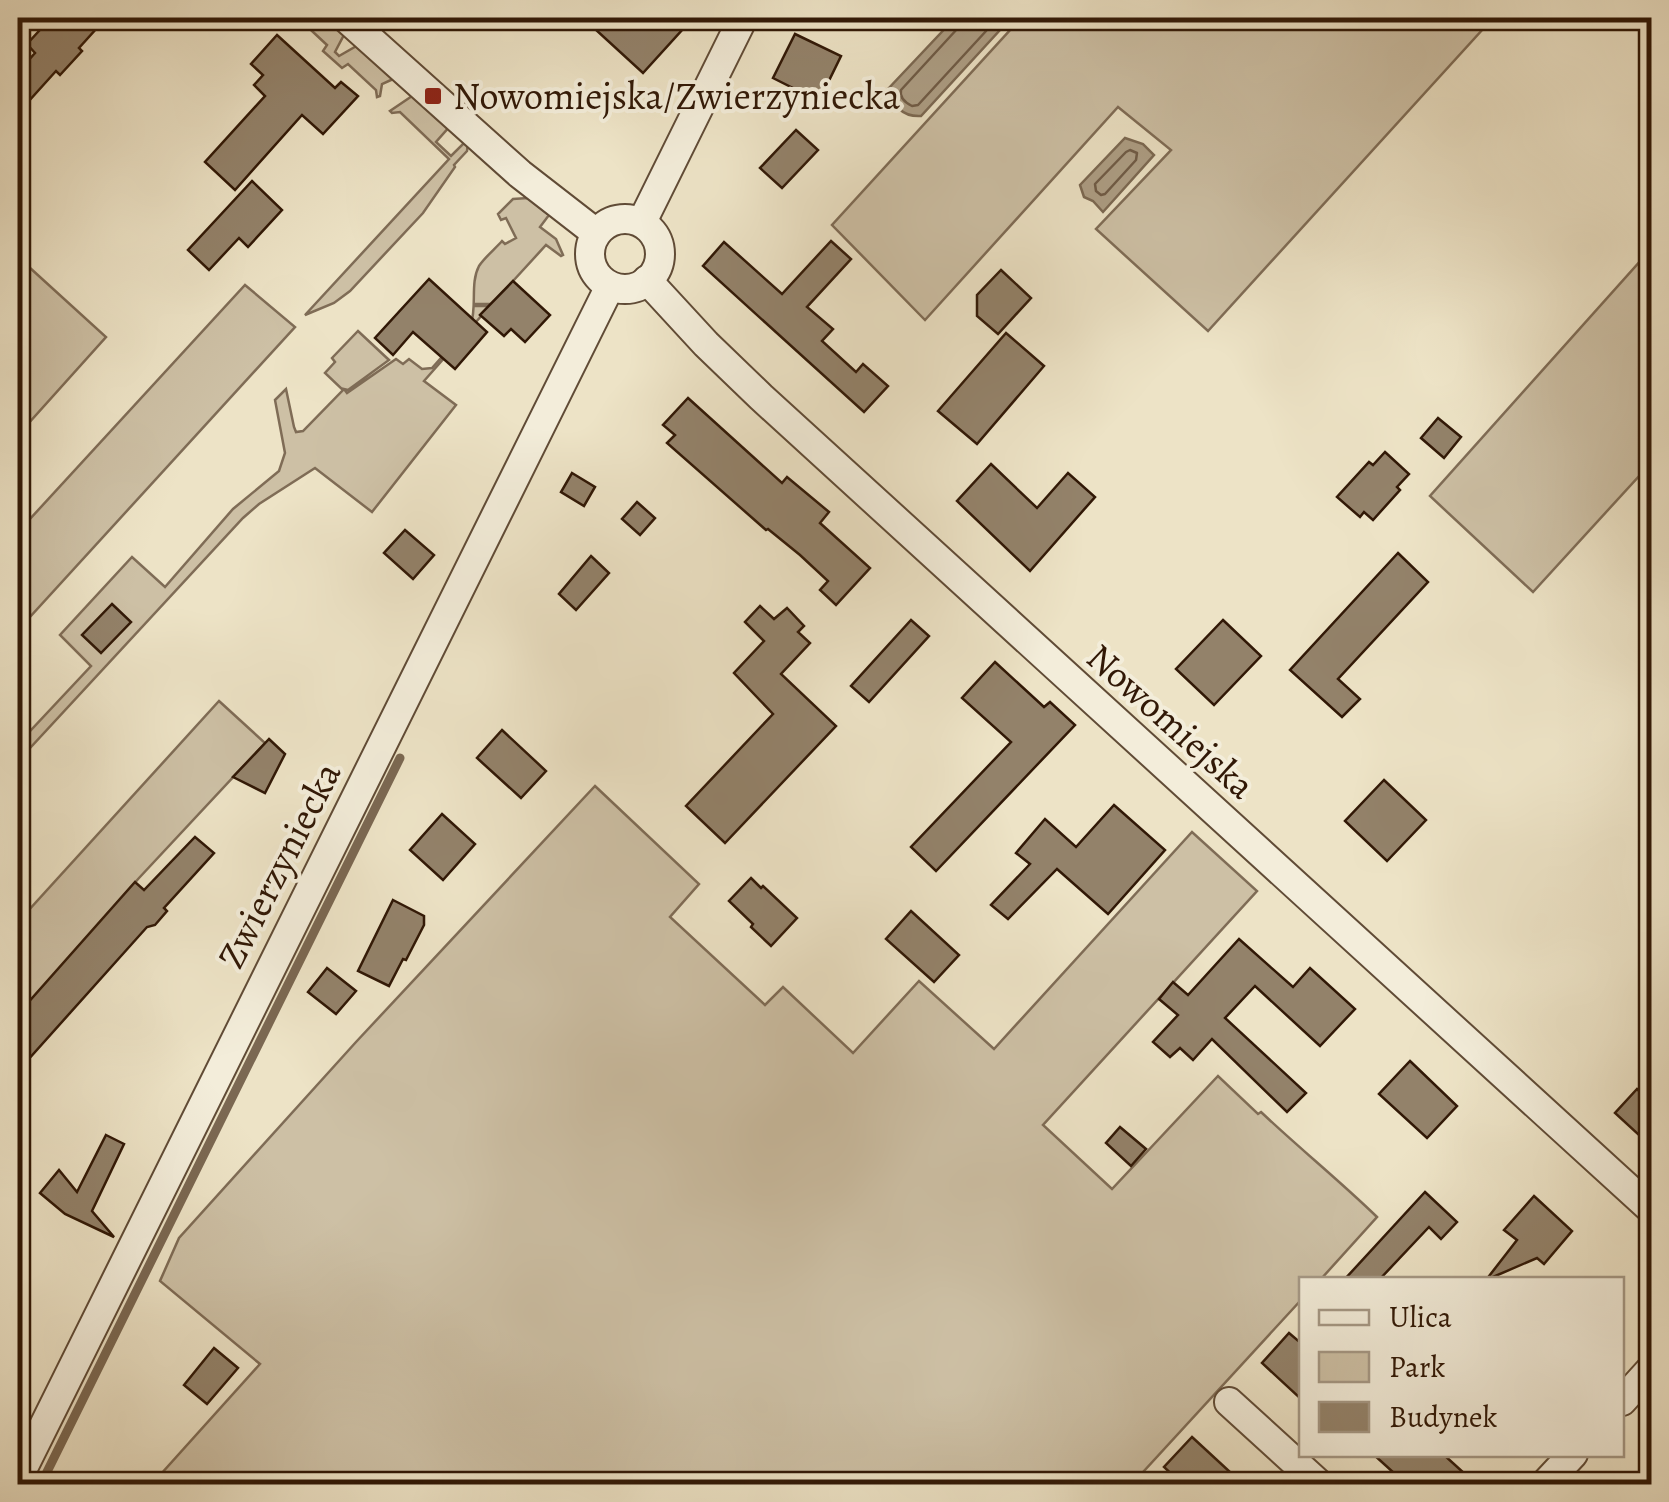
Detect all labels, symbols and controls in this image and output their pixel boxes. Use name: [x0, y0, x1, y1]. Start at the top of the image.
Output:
place label: Nowomiejska/Zwierzyniecka: [453, 70, 901, 122]
marker: Nowomiejska/Zwierzyniecka: [422, 85, 444, 107]
street label: Nowomiejska: [1076, 631, 1267, 811]
street label: Zwierzyniecka: [205, 753, 353, 977]
legend: [1299, 1277, 1624, 1457]
text: Ulica: [1389, 1297, 1452, 1337]
text: Park: [1389, 1347, 1445, 1387]
text: Budynek: [1389, 1397, 1498, 1437]

